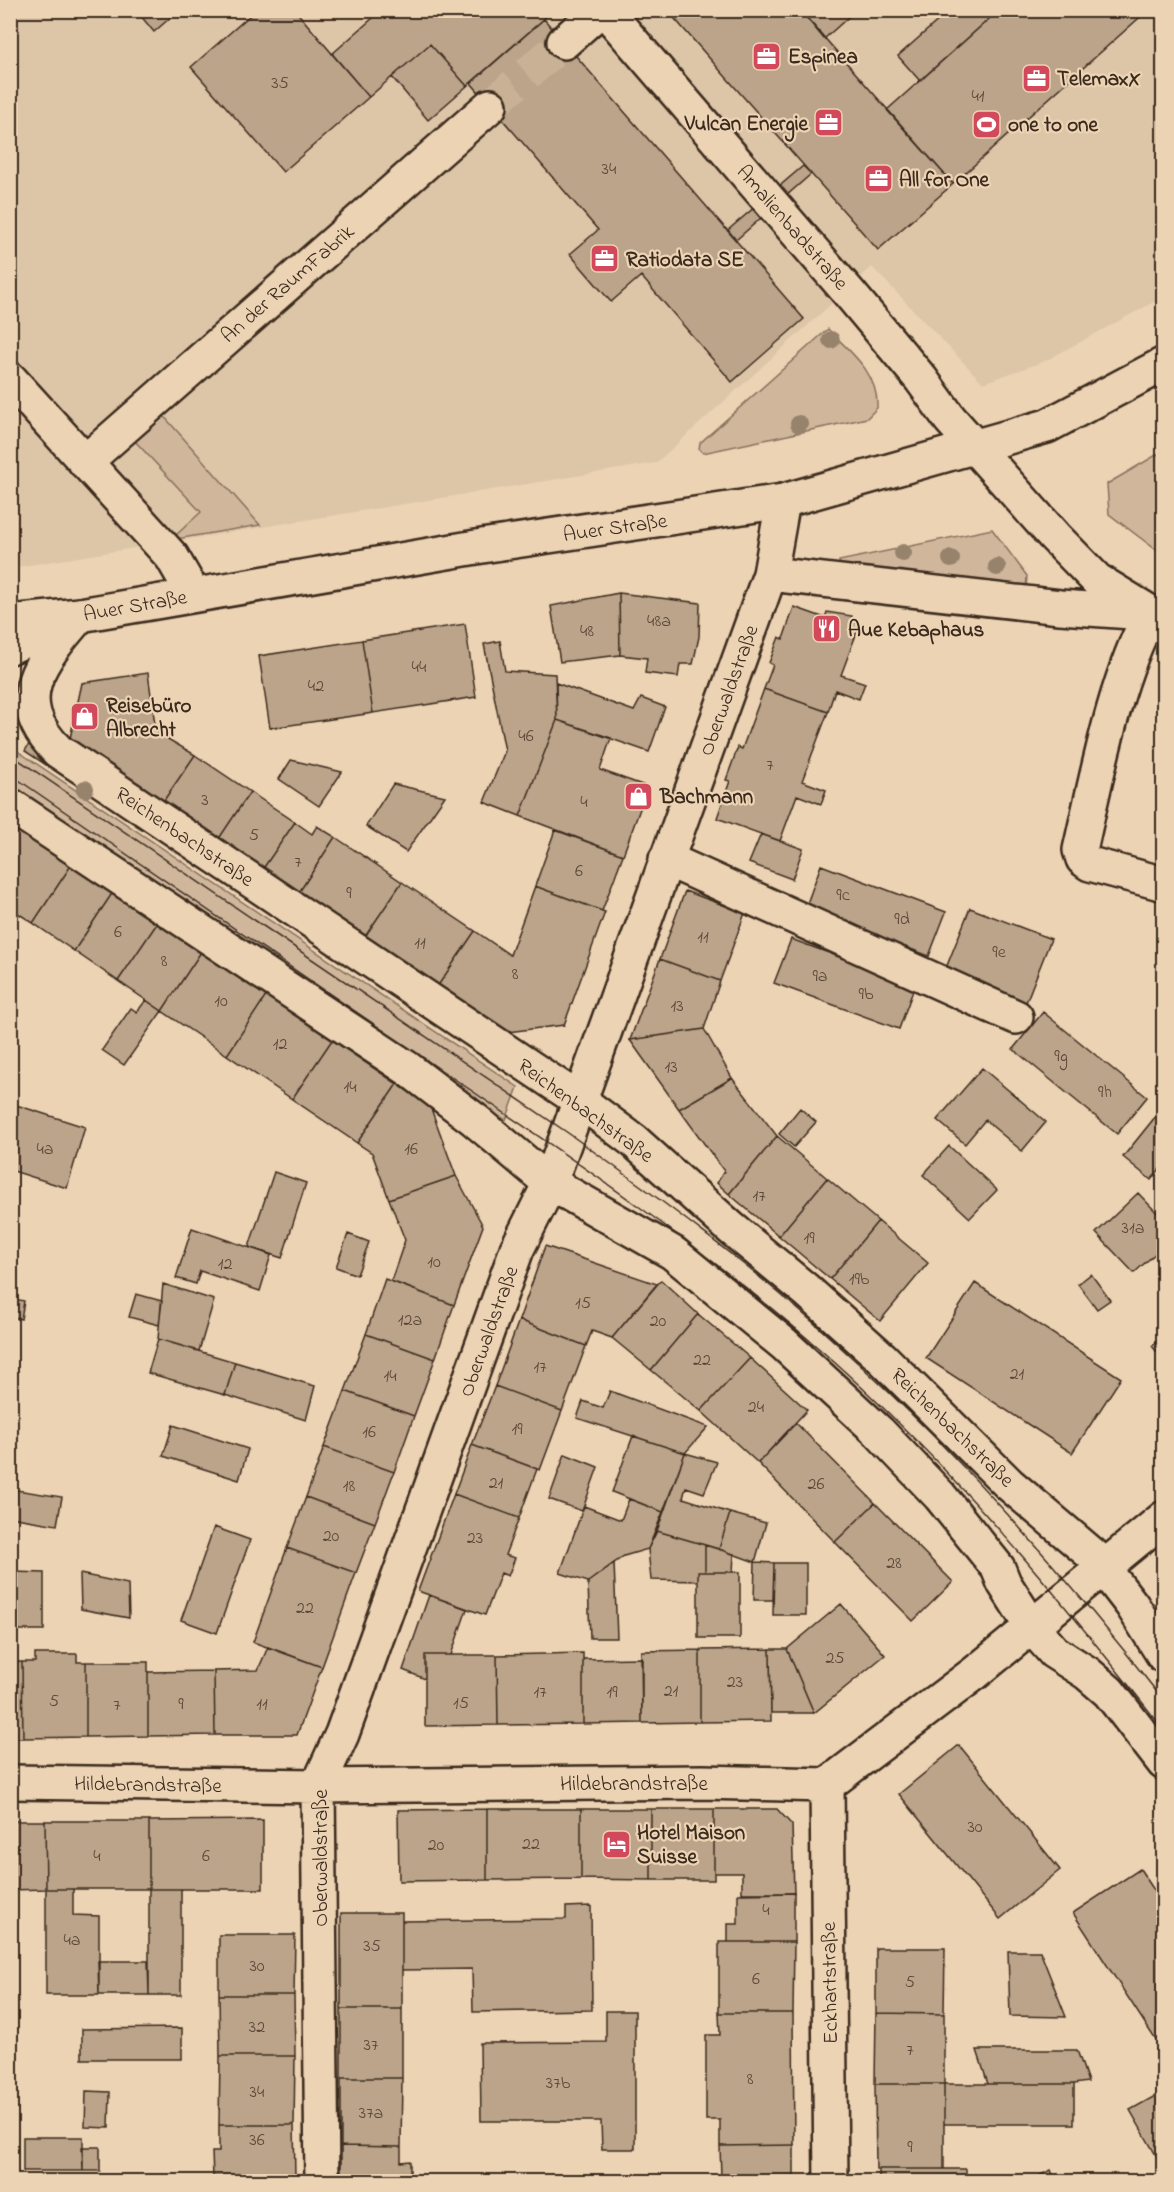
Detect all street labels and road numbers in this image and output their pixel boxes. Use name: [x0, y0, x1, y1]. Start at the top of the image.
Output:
street label: Amalienbadstraße: [728, 159, 855, 298]
street label: An der RaumFabrik: [215, 217, 362, 351]
street label: Auer Straße: [561, 507, 670, 551]
street label: Auer Straße: [81, 583, 190, 631]
street label: Oberwaldstraße: [692, 621, 768, 760]
street label: Reichenbachstraße: [109, 780, 260, 896]
street label: Reichenbachstraße: [511, 1052, 659, 1172]
street label: Oberwaldstraße: [452, 1262, 528, 1401]
street label: Reichenbachstraße: [883, 1362, 1021, 1496]
street label: Hildebrandstraße: [74, 1770, 223, 1802]
street label: Hildebrandstraße: [560, 1770, 708, 1800]
street label: Oberwaldstraße: [307, 1789, 337, 1927]
street label: Eckhartstraße: [815, 1921, 847, 2044]

